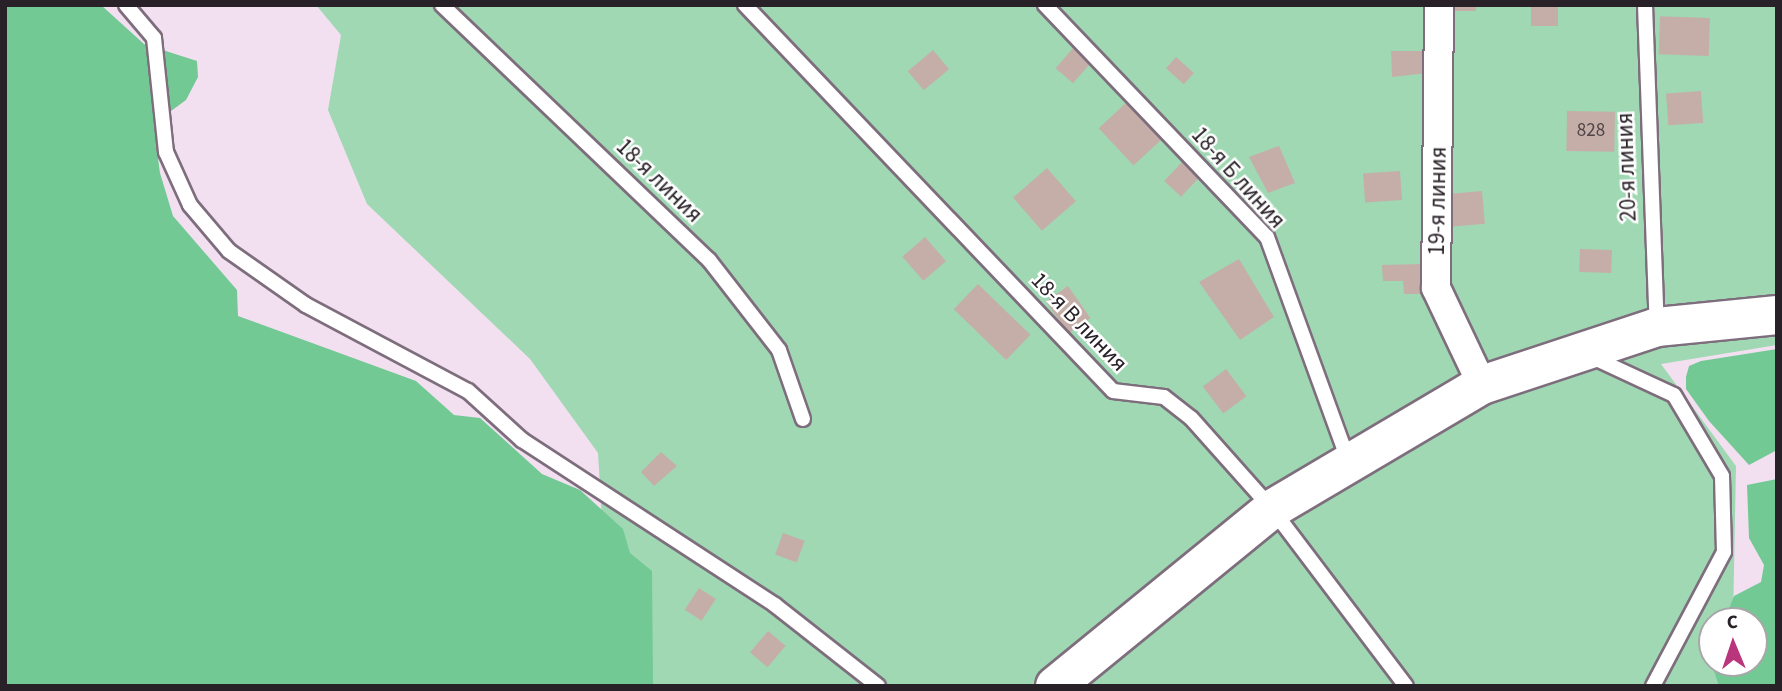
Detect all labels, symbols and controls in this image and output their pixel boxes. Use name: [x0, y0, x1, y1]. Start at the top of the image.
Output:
street label: 20-я линия: [1611, 112, 1643, 222]
house number: 828: [1577, 120, 1605, 142]
street label: 18-я Б линия: [1185, 122, 1291, 234]
street label: 18-я линия: [610, 133, 708, 229]
street label: 19-я линия: [1423, 146, 1453, 256]
street label: 18-я В линия: [1025, 267, 1133, 377]
north arrow: [1698, 607, 1768, 677]
text: С: [1726, 609, 1738, 636]

